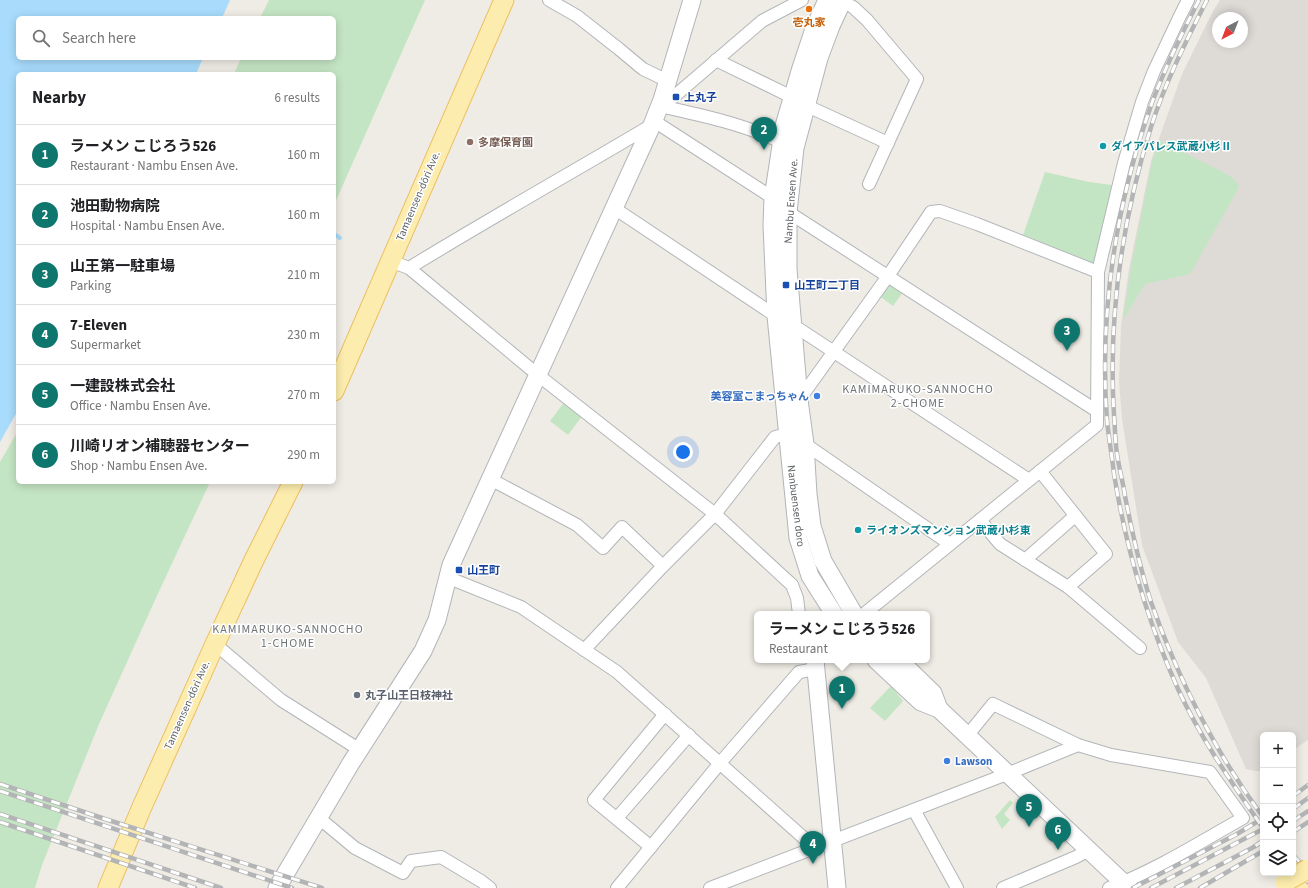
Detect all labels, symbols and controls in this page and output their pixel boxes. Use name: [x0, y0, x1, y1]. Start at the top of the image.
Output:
marker: 壱丸家: [804, 4, 814, 14]
north arrow: [1212, 12, 1248, 48]
place label: 壱丸家: [793, 15, 826, 30]
search box: [16, 16, 336, 60]
icon: search: [30, 27, 52, 49]
text: Search here: [62, 28, 136, 49]
text: Nearby: [32, 86, 86, 110]
text: 6 results: [275, 89, 320, 107]
place label: 上丸子: [684, 90, 717, 105]
marker: 上丸子: [671, 92, 681, 102]
pin: 2: [751, 117, 777, 150]
place label: 多摩保育園: [478, 135, 533, 150]
text: ラーメン こじろう526: [70, 136, 216, 157]
marker: 多摩保育園: [465, 137, 475, 147]
place label: ダイアパレス武蔵小杉Ⅱ: [1111, 139, 1232, 154]
marker: ダイアパレス武蔵小杉Ⅱ: [1098, 141, 1108, 151]
text: 1: [42, 146, 48, 164]
text: 160 m: [287, 146, 320, 164]
street label: Tamaensen-dōri Ave.: [392, 149, 444, 243]
text: Restaurant · Nambu Ensen Ave.: [70, 157, 238, 175]
street label: Nambu Ensen Ave.: [781, 158, 801, 244]
text: 池田動物病院: [70, 196, 160, 217]
text: 2: [42, 206, 48, 224]
text: 160 m: [287, 206, 320, 224]
text: Hospital · Nambu Ensen Ave.: [70, 217, 225, 235]
text: 山王第一駐車場: [70, 256, 175, 277]
text: 3: [42, 266, 48, 284]
text: 210 m: [287, 266, 320, 284]
text: Parking: [70, 277, 111, 295]
place label: 山王町二丁目: [794, 278, 860, 293]
marker: 山王町二丁目: [781, 280, 791, 290]
text: 7-Eleven: [70, 315, 127, 336]
pin: 3: [1054, 318, 1080, 351]
text: 4: [42, 326, 48, 344]
text: 230 m: [287, 326, 320, 344]
text: Supermarket: [70, 336, 141, 354]
text: 一建設株式会社: [70, 376, 175, 397]
district label: KAMIMARUKO-SANNOCHO 2-CHOME: [842, 381, 994, 412]
text: 5: [42, 386, 48, 404]
text: 270 m: [287, 386, 320, 404]
place label: 美容室こまっちゃん: [710, 389, 809, 404]
marker: 美容室こまっちゃん: [812, 391, 822, 401]
text: Office · Nambu Ensen Ave.: [70, 397, 211, 415]
text: 川崎リオン補聴器センター: [70, 436, 250, 457]
your location: [673, 442, 693, 462]
text: 6: [42, 446, 48, 464]
text: 290 m: [287, 446, 320, 464]
text: Shop · Nambu Ensen Ave.: [70, 457, 208, 475]
street label: Nanbuensen doro: [784, 464, 808, 548]
place label: ライオンズマンション武蔵小杉東: [866, 523, 1031, 538]
marker: ライオンズマンション武蔵小杉東: [853, 525, 863, 535]
place label: 山王町: [467, 563, 500, 578]
marker: 山王町: [454, 565, 464, 575]
popup: [754, 611, 930, 663]
text: ラーメン こじろう526: [769, 619, 915, 640]
district label: KAMIMARUKO-SANNOCHO 1-CHOME: [212, 621, 364, 652]
text: Restaurant: [769, 640, 828, 658]
street label: Tamaensen-dōri Ave.: [161, 658, 214, 752]
pin: 1: [829, 676, 855, 709]
place label: 丸子山王日枝神社: [365, 688, 453, 703]
marker: 丸子山王日枝神社: [352, 690, 362, 700]
map controls: [1260, 732, 1296, 876]
button: +: [1260, 732, 1296, 768]
place label: Lawson: [955, 754, 992, 769]
marker: Lawson: [942, 756, 952, 766]
button: −: [1260, 768, 1296, 804]
pin: 5: [1016, 794, 1042, 827]
button: locate: [1260, 804, 1296, 840]
pin: 6: [1045, 817, 1071, 850]
pin: 4: [800, 831, 826, 864]
button: layers: [1260, 840, 1296, 876]

